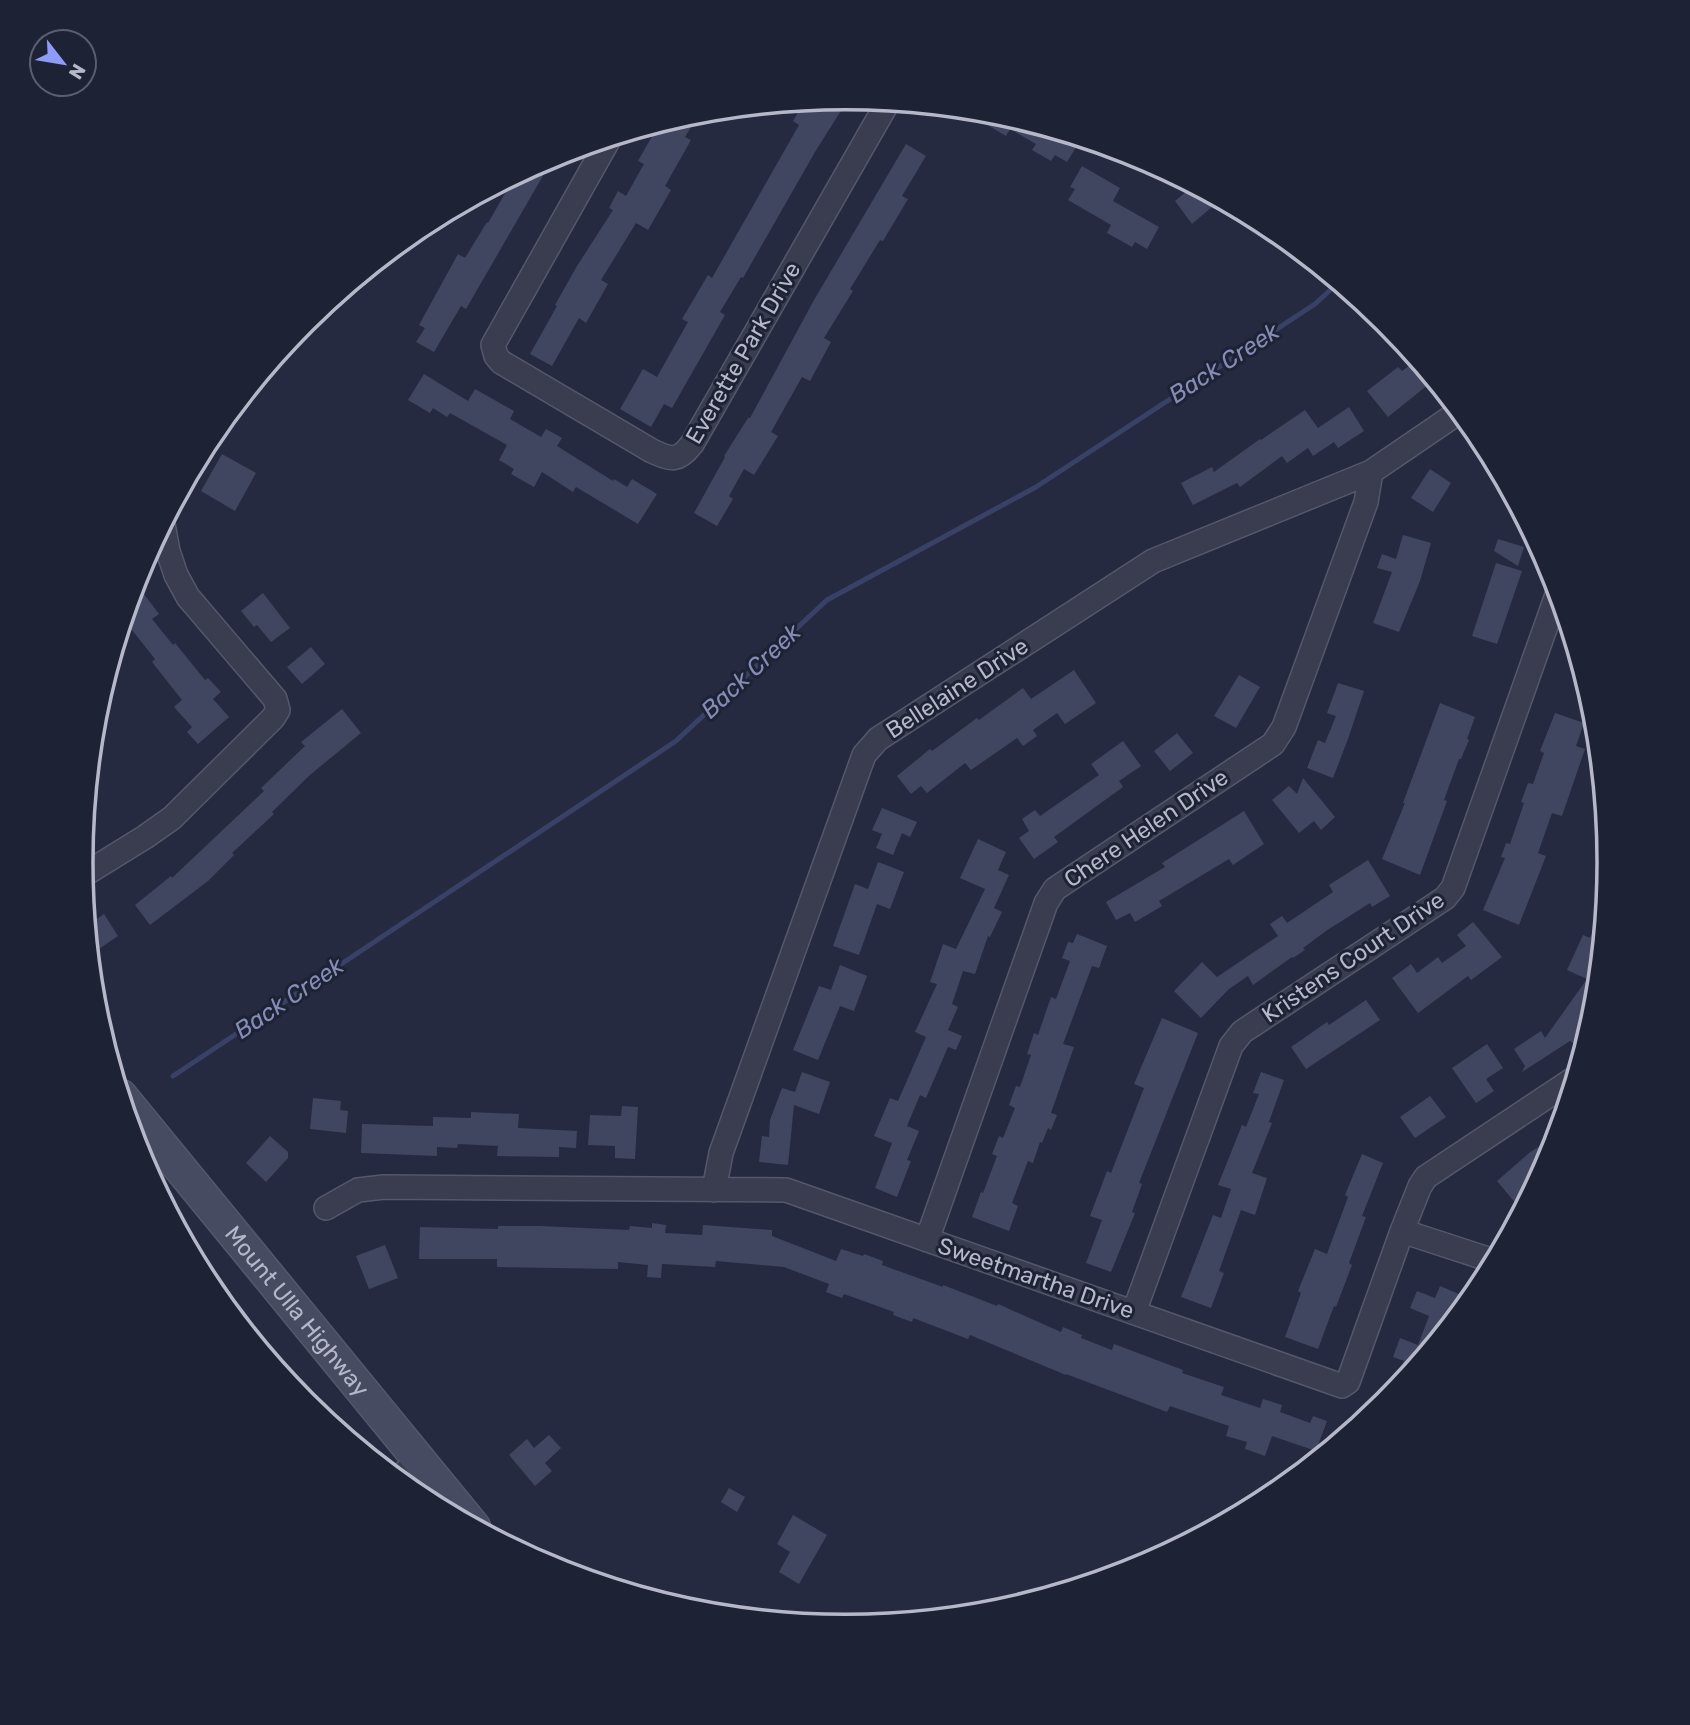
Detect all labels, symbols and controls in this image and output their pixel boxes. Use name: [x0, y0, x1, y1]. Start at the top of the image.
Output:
north arrow: [28, 28, 98, 98]
text: N: [64, 60, 91, 83]
street label: Everette Park Drive: [680, 257, 806, 449]
water label: Back Creek: [1164, 317, 1285, 409]
water label: Back Creek: [696, 618, 807, 724]
street label: Bellelaine Drive: [881, 632, 1033, 744]
street label: Chere Helen Drive: [1059, 763, 1233, 893]
street label: Kristens Court Drive: [1256, 886, 1450, 1028]
water label: Back Creek: [229, 951, 349, 1045]
street label: Mount Ulla Highway: [219, 1220, 375, 1402]
street label: Sweetmartha Drive: [934, 1231, 1138, 1325]

